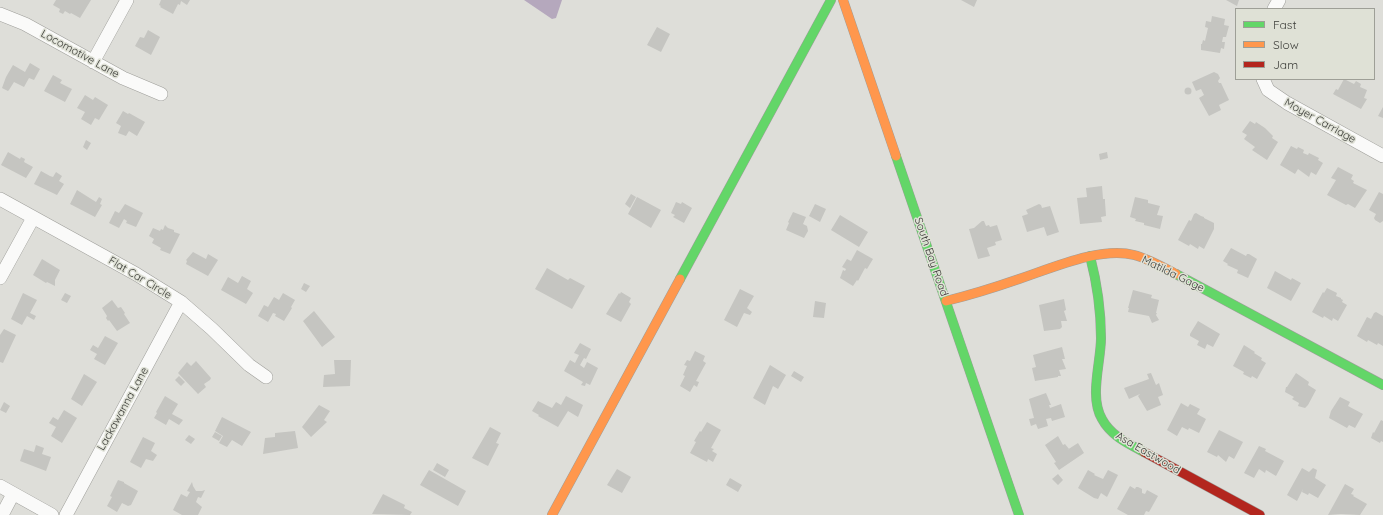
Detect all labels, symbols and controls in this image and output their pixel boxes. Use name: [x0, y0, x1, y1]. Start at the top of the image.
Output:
legend: [1235, 8, 1375, 80]
text: Fast: [1273, 17, 1297, 32]
street label: Locomotive Lane: [38, 27, 122, 81]
text: Slow: [1273, 37, 1299, 52]
text: Jam: [1273, 57, 1298, 72]
street label: Moyer Carriage: [1282, 96, 1358, 146]
street label: South Bay Road: [911, 216, 951, 298]
street label: Matilda Gage: [1140, 253, 1206, 295]
street label: Flat Car Circle: [106, 254, 174, 302]
street label: Lackawanna Lane: [95, 365, 151, 453]
street label: Asa Eastwood: [1113, 429, 1183, 477]

